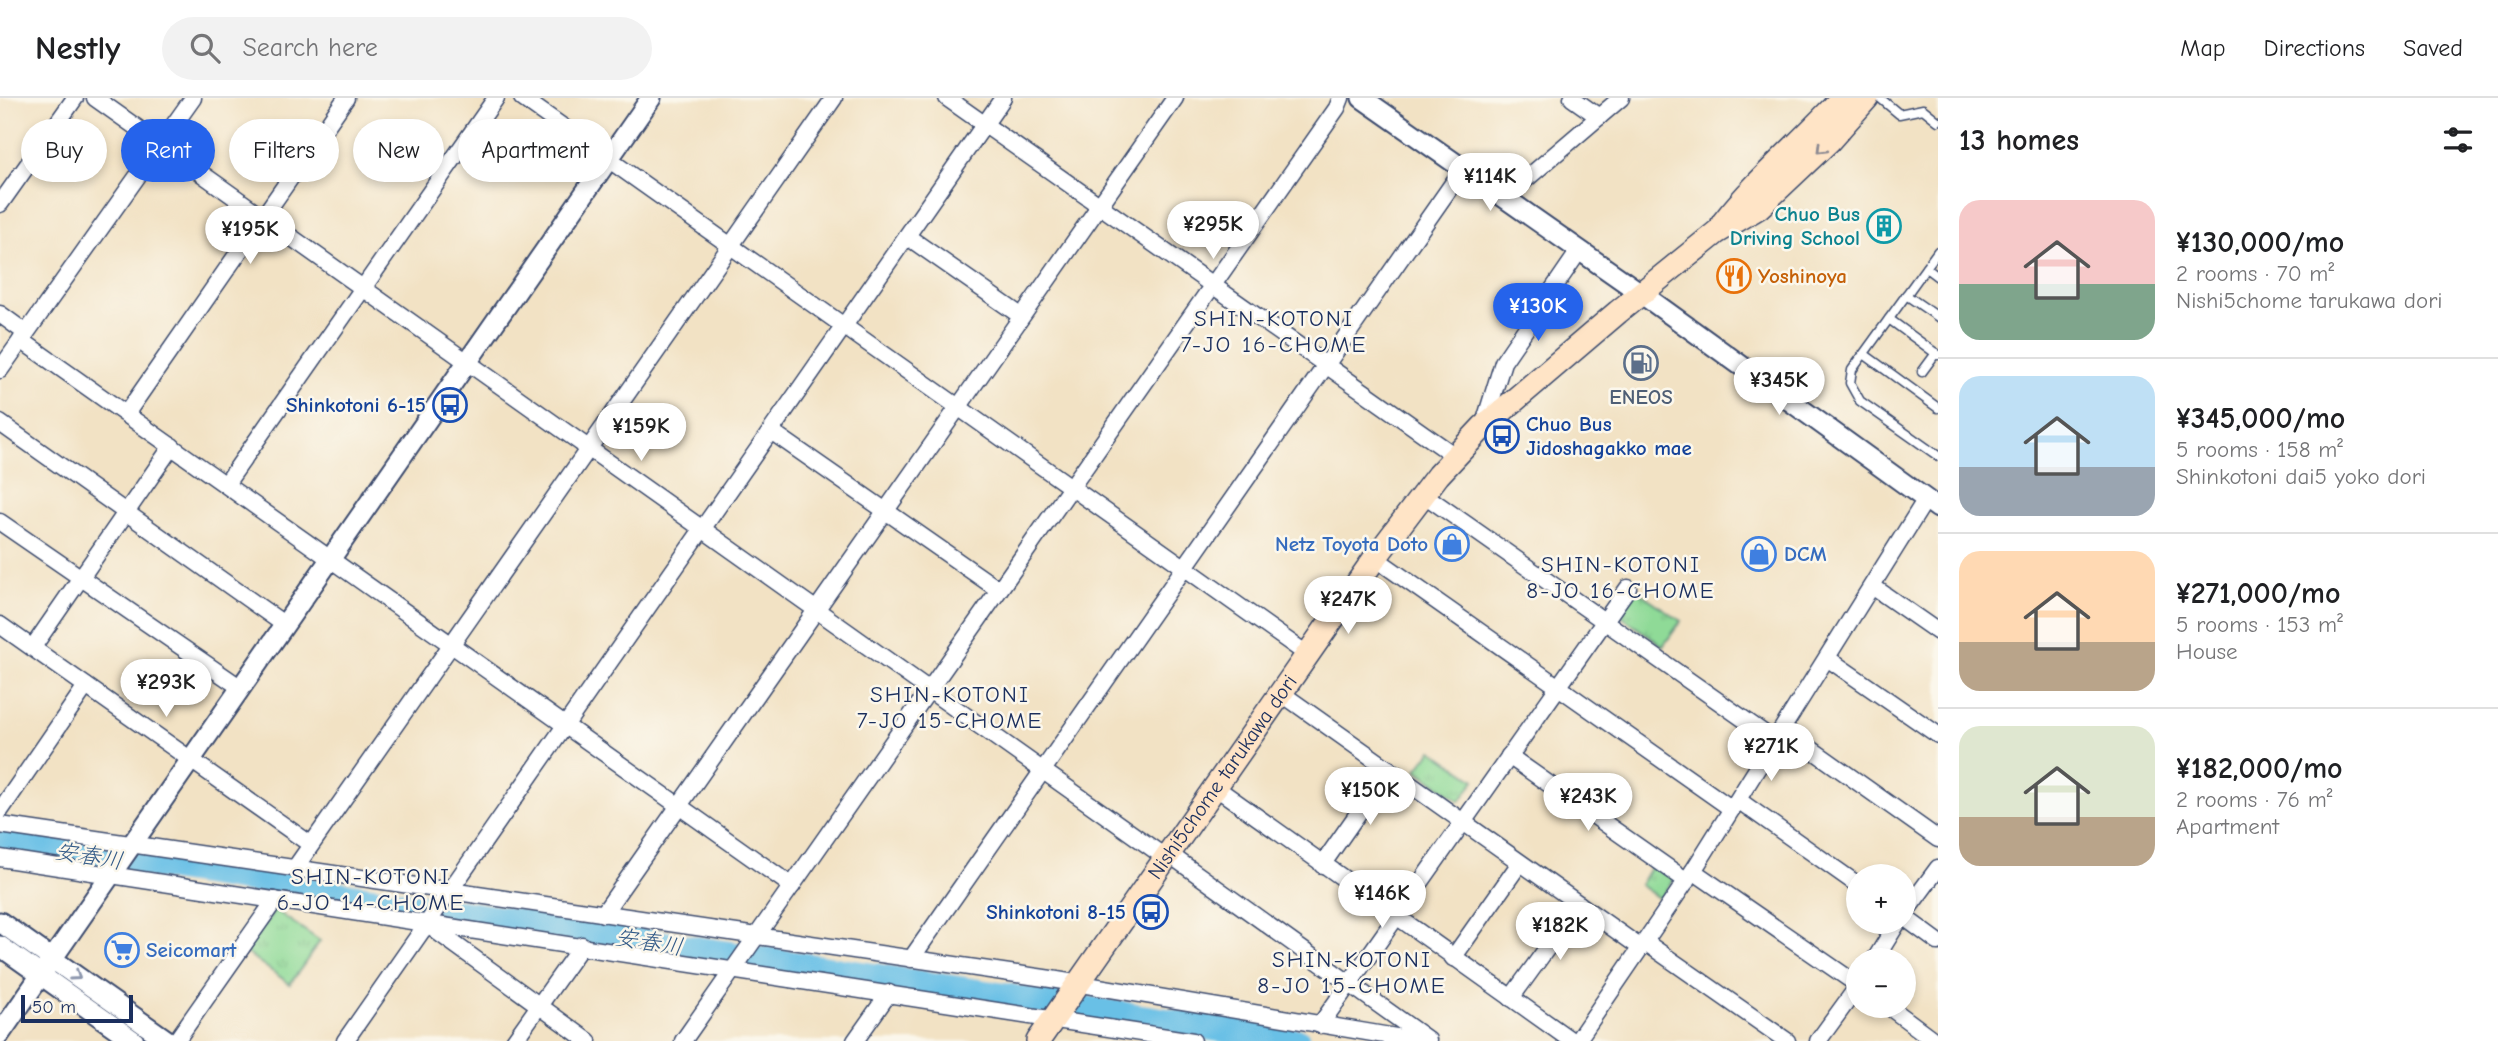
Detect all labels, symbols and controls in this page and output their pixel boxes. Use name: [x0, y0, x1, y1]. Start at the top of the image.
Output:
search box: [162, 17, 652, 80]
text: Nestly: [35, 29, 120, 67]
icon: search: [186, 29, 224, 67]
text: Search here: [242, 33, 378, 63]
text: Map: [2180, 34, 2226, 62]
text: Directions: [2264, 34, 2365, 62]
text: Saved: [2403, 34, 2463, 62]
chip: Buy: [21, 119, 107, 182]
chip: Rent: [121, 119, 215, 182]
chip: Filters: [229, 119, 339, 182]
chip: New: [353, 119, 444, 182]
chip: Apartment: [458, 119, 613, 182]
icon: filters: [2439, 121, 2477, 159]
text: 13 homes: [1959, 123, 2079, 158]
one-way arrow: [1816, 140, 1829, 153]
pin: ¥114K: [1441, 153, 1539, 213]
text: ¥114K: [1464, 162, 1516, 189]
pin: ¥295K: [1164, 202, 1262, 261]
place label: Chuo Bus Driving School: [1730, 202, 1860, 250]
pin: ¥195K: [201, 206, 299, 266]
building icon: Chuo Bus Driving School: [1865, 207, 1903, 245]
text: ¥295K: [1183, 210, 1243, 237]
text: ¥195K: [221, 215, 279, 242]
text: ¥130,000/mo: [2176, 225, 2344, 260]
icon: home: [2015, 228, 2099, 312]
restaurant icon: Yoshinoya: [1715, 257, 1753, 295]
text: 2 rooms · 70 m²: [2176, 260, 2334, 287]
place label: Yoshinoya: [1758, 264, 1847, 288]
pin: ¥130K: [1489, 284, 1587, 343]
text: Nishi5chome tarukawa dori: [2176, 287, 2443, 314]
text: ¥130K: [1509, 292, 1567, 319]
district label: SHIN-KOTONI 7-JO 16-CHOME: [1181, 305, 1367, 358]
fuel station icon: ENEOS: [1622, 344, 1660, 382]
pin: ¥345K: [1730, 358, 1828, 417]
text: ¥345K: [1750, 366, 1808, 393]
place label: ENEOS: [1609, 385, 1673, 409]
bus stop icon: Shinkotoni 6-15: [431, 386, 469, 424]
place label: Shinkotoni 6-15: [286, 393, 426, 417]
text: ¥345,000/mo: [2176, 401, 2345, 436]
pin: ¥159K: [592, 404, 690, 463]
icon: home: [2015, 404, 2099, 488]
text: ¥159K: [612, 412, 670, 439]
place label: Chuo Bus Jidoshagakko mae: [1526, 412, 1692, 460]
bus stop icon: Chuo Bus Jidoshagakko mae: [1483, 417, 1521, 455]
text: 5 rooms · 158 m²: [2176, 436, 2343, 463]
text: Shinkotoni dai5 yoko dori: [2176, 463, 2426, 490]
shop icon: Netz Toyota Doto: [1433, 525, 1471, 563]
place label: Netz Toyota Doto: [1275, 532, 1428, 556]
shop icon: DCM: [1740, 535, 1778, 573]
place label: DCM: [1784, 542, 1827, 566]
district label: SHIN-KOTONI 8-JO 16-CHOME: [1526, 551, 1716, 604]
pin: ¥247K: [1299, 576, 1397, 636]
text: ¥271,000/mo: [2176, 576, 2340, 611]
icon: home: [2015, 579, 2099, 663]
text: ¥247K: [1320, 585, 1376, 612]
text: 5 rooms · 153 m²: [2176, 611, 2343, 638]
text: House: [2176, 638, 2238, 665]
pin: ¥293K: [117, 660, 215, 719]
text: ¥293K: [136, 668, 196, 695]
street label: Nishi5chome tarukawa dori: [1143, 670, 1302, 884]
district label: SHIN-KOTONI 7-JO 15-CHOME: [857, 681, 1043, 734]
pin: ¥271K: [1722, 724, 1820, 783]
text: ¥271K: [1744, 732, 1798, 759]
text: ¥182,000/mo: [2176, 751, 2343, 786]
icon: home: [2015, 754, 2099, 838]
pin: ¥150K: [1321, 768, 1419, 827]
pin: ¥243K: [1539, 774, 1637, 833]
text: ¥150K: [1341, 776, 1399, 803]
text: ¥243K: [1559, 782, 1617, 809]
text: 2 rooms · 76 m²: [2176, 786, 2332, 813]
text: Apartment: [2176, 813, 2279, 840]
water label: 安春川: [53, 837, 125, 875]
district label: SHIN-KOTONI 6-JO 14-CHOME: [277, 863, 465, 916]
map controls: [1846, 864, 1916, 1018]
button: +: [1846, 864, 1916, 934]
pin: ¥146K: [1333, 870, 1431, 930]
text: ¥146K: [1354, 879, 1410, 906]
bus stop icon: Shinkotoni 8-15: [1132, 893, 1170, 931]
place label: Shinkotoni 8-15: [986, 900, 1126, 924]
pin: ¥182K: [1511, 902, 1609, 962]
text: ¥182K: [1532, 911, 1588, 938]
water label: 安春川: [613, 923, 685, 961]
supermarket icon: Seicomart: [103, 931, 141, 969]
place label: Seicomart: [146, 938, 237, 962]
district label: SHIN-KOTONI 8-JO 15-CHOME: [1257, 946, 1447, 999]
button: −: [1846, 948, 1916, 1018]
one-way arrow: [68, 968, 81, 980]
scale bar: [21, 992, 133, 1024]
text: 50 m: [32, 996, 76, 1018]

